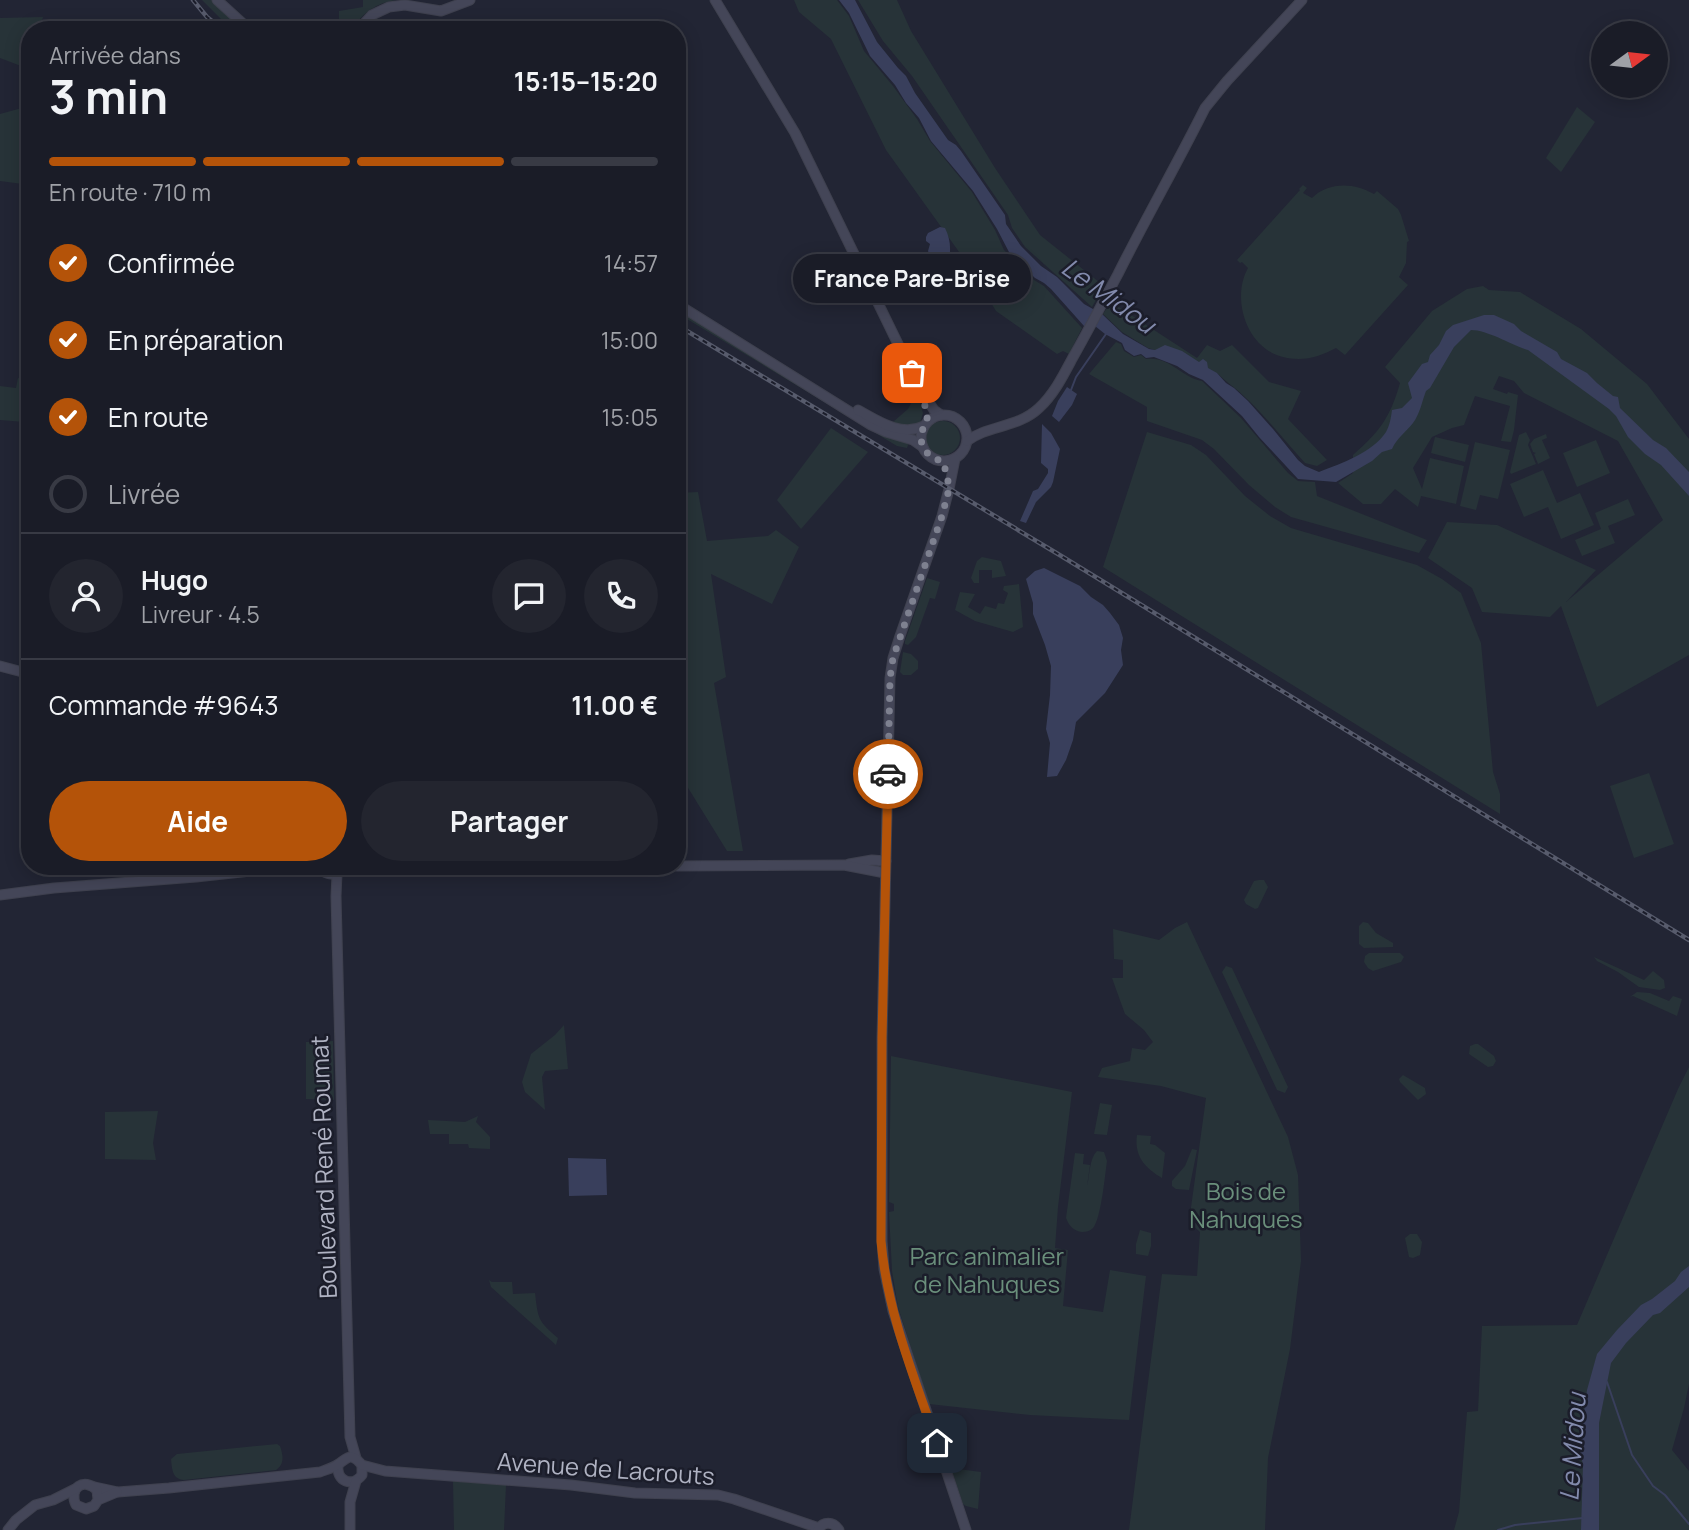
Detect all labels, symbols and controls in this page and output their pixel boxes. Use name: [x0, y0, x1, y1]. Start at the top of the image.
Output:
north arrow: [1591, 21, 1668, 98]
map controls: [1591, 21, 1668, 98]
text: Arrivée dans: [49, 39, 181, 71]
text: 15:15–15:20: [514, 63, 658, 99]
text: 3 min: [49, 65, 168, 128]
text: En route · 710 m: [49, 176, 211, 208]
icon: check: [49, 244, 87, 282]
text: Confirmée: [108, 245, 235, 281]
text: 14:57: [604, 247, 658, 279]
water label: Le Midou: [1055, 249, 1165, 343]
callout: France Pare-Brise: [793, 254, 1031, 303]
text: France Pare-Brise: [814, 262, 1010, 294]
icon: check: [49, 321, 87, 359]
text: En préparation: [108, 322, 283, 358]
text: 15:00: [601, 324, 658, 356]
pin: [882, 343, 942, 403]
icon: bag: [893, 354, 931, 392]
icon: check: [49, 398, 87, 436]
text: En route: [108, 399, 209, 435]
text: 15:05: [602, 401, 658, 433]
text: Livrée: [108, 476, 180, 512]
button: person: [49, 559, 123, 633]
button: chat: [492, 559, 566, 633]
button: phone: [584, 559, 658, 633]
text: Hugo: [141, 562, 208, 598]
text: Livreur · 4.5: [141, 598, 260, 630]
text: Commande #9643: [49, 687, 279, 723]
text: 11.00 €: [571, 687, 658, 723]
courier: [853, 739, 923, 809]
icon: car: [869, 755, 907, 793]
button: Aide: [49, 781, 347, 861]
button: Partager: [361, 781, 658, 861]
street label: Boulevard René Roumat: [302, 1035, 344, 1299]
park label: Bois de Nahuques: [1189, 1174, 1303, 1235]
park label: Parc animalier de Nahuques: [910, 1239, 1065, 1300]
water label: Le Midou: [1550, 1389, 1594, 1502]
pin: [907, 1413, 967, 1473]
icon: home: [918, 1424, 956, 1462]
street label: Avenue de Lacrouts: [496, 1444, 716, 1492]

